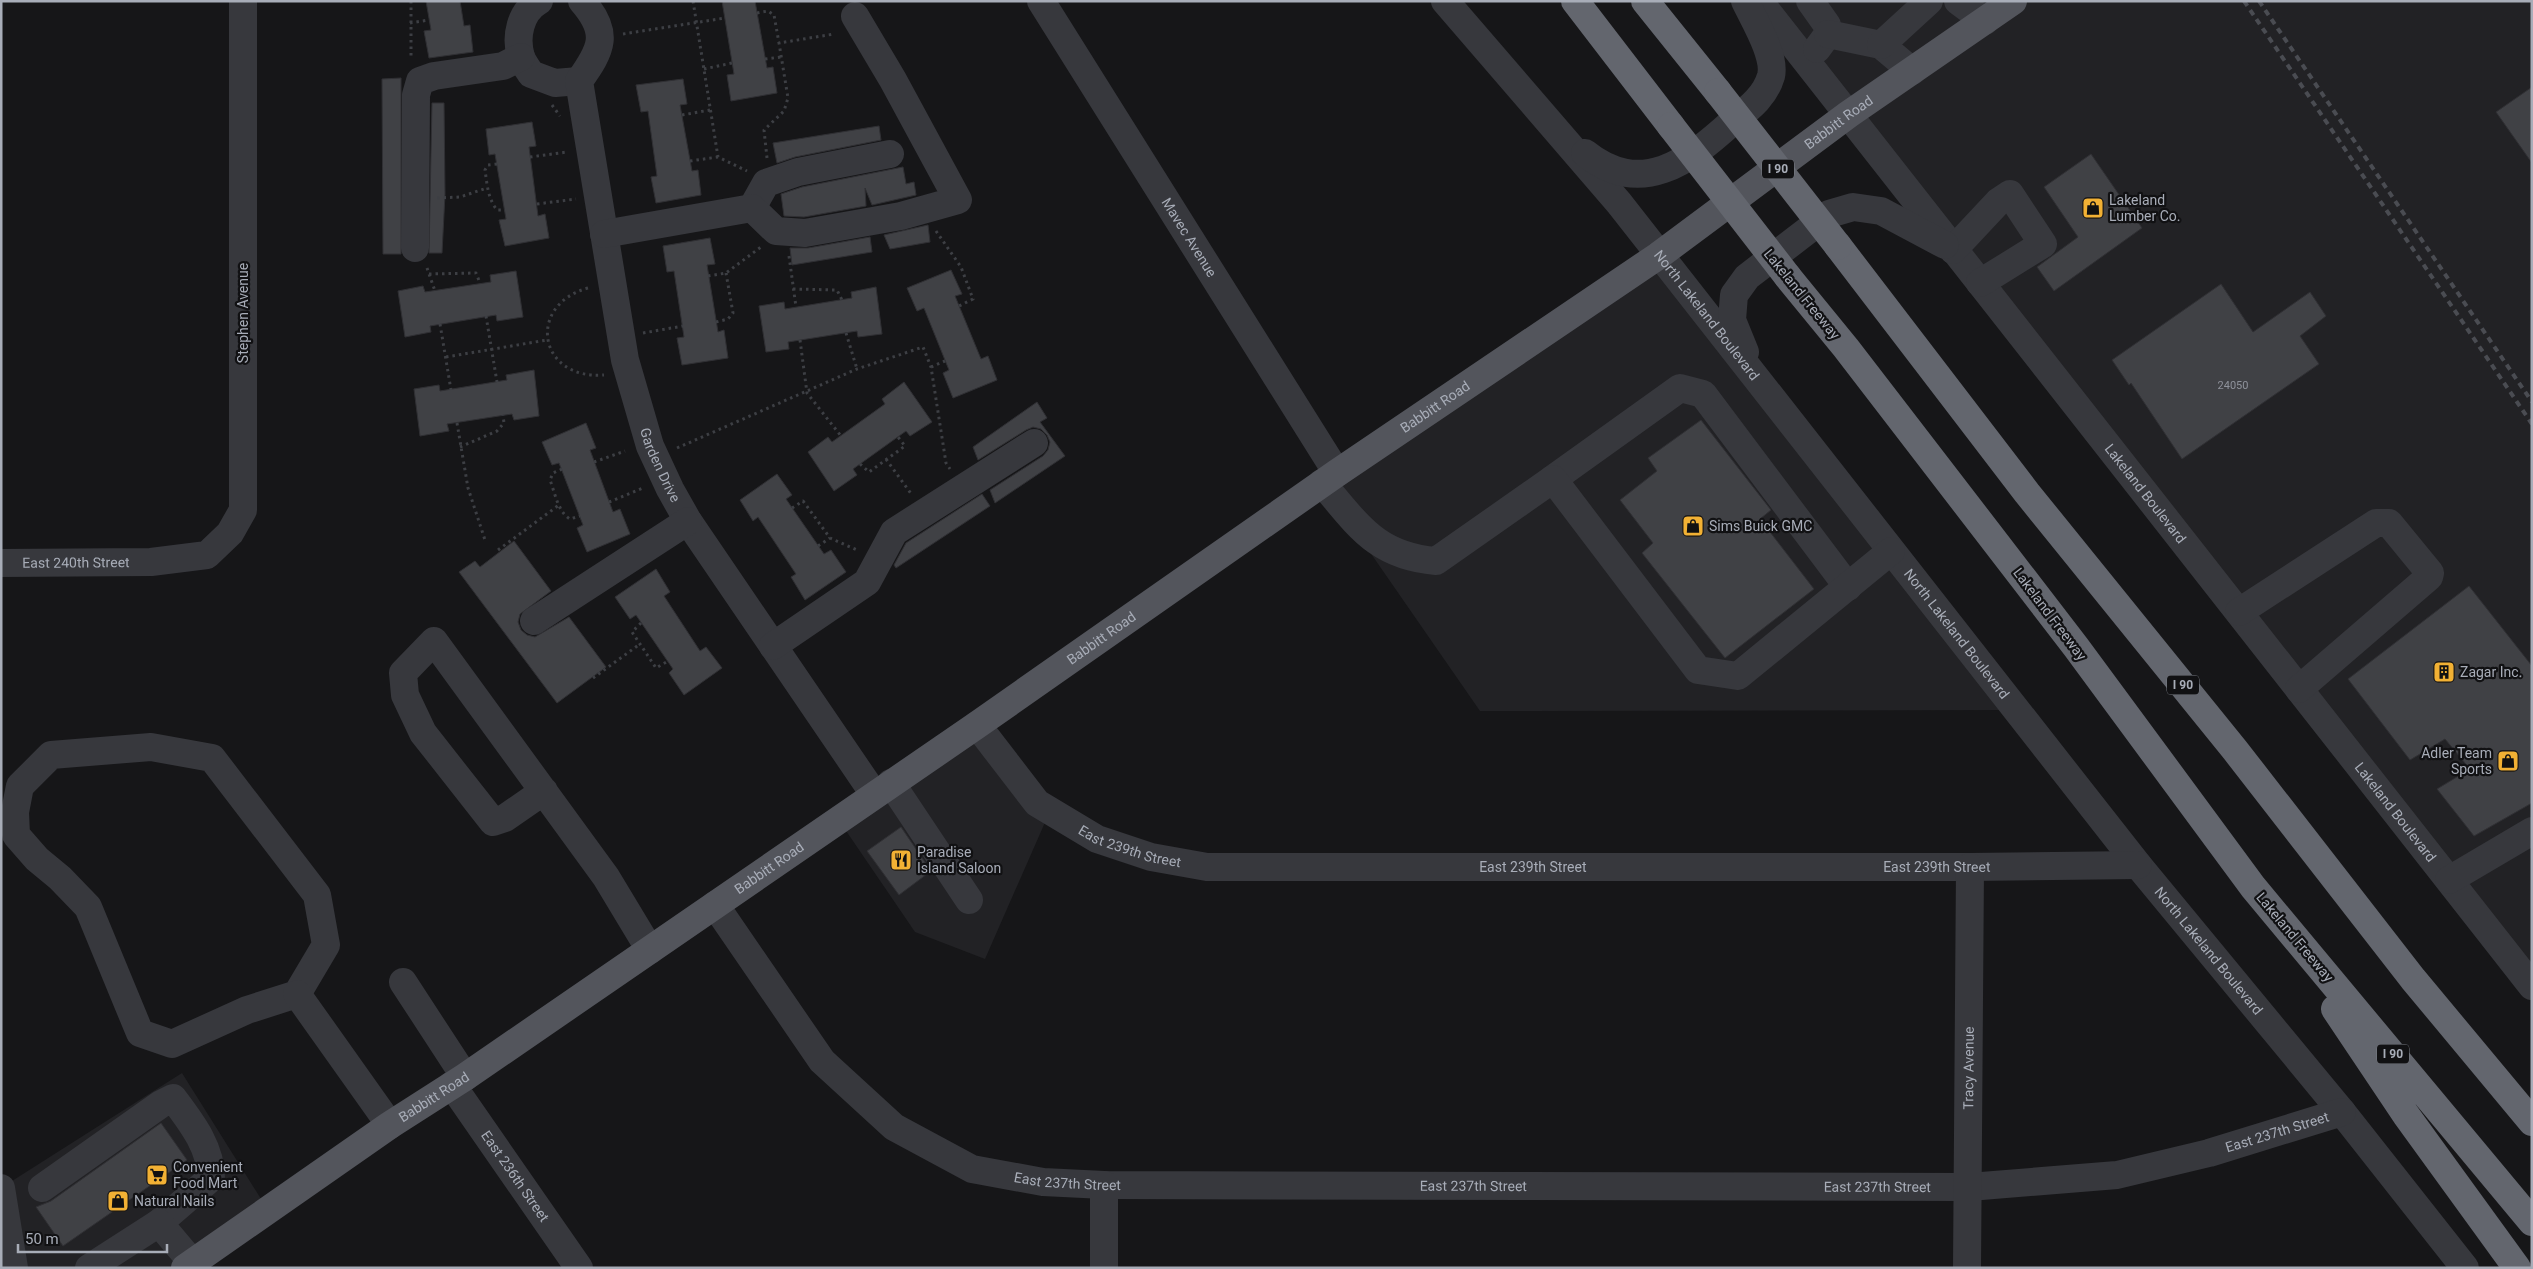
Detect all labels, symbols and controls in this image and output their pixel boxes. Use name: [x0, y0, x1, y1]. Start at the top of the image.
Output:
street label: Babbitt Road: [1801, 92, 1876, 152]
road number: I 90: [1762, 160, 1794, 178]
place label: Lakeland Lumber Co.: [2109, 192, 2181, 224]
street label: Mavec Avenue: [1158, 195, 1220, 280]
shop icon: Lakeland Lumber Co.: [2081, 196, 2105, 220]
street label: Lakeland Freeway: [1761, 246, 1843, 343]
street label: North Lakeland Boulevard: [1651, 247, 1763, 383]
street label: Stephen Avenue: [235, 263, 251, 363]
street label: Babbitt Road: [1397, 378, 1473, 436]
house number: 24050: [2218, 379, 2248, 392]
street label: Garden Drive: [637, 426, 684, 505]
street label: Lakeland Boulevard: [2102, 441, 2189, 546]
shop icon: Sims Buick GMC: [1681, 514, 1705, 538]
place label: Sims Buick GMC: [1709, 518, 1812, 534]
street label: East 240th Street: [22, 554, 130, 571]
street label: Lakeland Freeway: [2010, 565, 2090, 664]
street label: North Lakeland Boulevard: [1901, 566, 2013, 702]
street label: Babbitt Road: [1064, 608, 1139, 668]
building icon: Zagar Inc.: [2432, 660, 2456, 684]
place label: Zagar Inc.: [2460, 664, 2522, 680]
road number: I 90: [2167, 676, 2199, 694]
place label: Adler Team Sports: [2421, 745, 2492, 777]
shop icon: Adler Team Sports: [2496, 749, 2520, 773]
street label: Lakeland Boulevard: [2352, 759, 2439, 865]
street label: East 239th Street: [1076, 822, 1183, 870]
street label: Babbitt Road: [731, 839, 807, 897]
place label: Paradise Island Saloon: [917, 844, 1001, 876]
restaurant icon: Paradise Island Saloon: [889, 848, 913, 872]
street label: East 239th Street: [1479, 859, 1587, 875]
street label: East 239th Street: [1883, 859, 1991, 875]
street label: North Lakeland Boulevard: [2151, 884, 2266, 1018]
street label: Lakeland Freeway: [2253, 889, 2337, 985]
street label: Tracy Avenue: [1960, 1026, 1977, 1110]
road number: I 90: [2377, 1044, 2409, 1064]
street label: Babbitt Road: [396, 1069, 472, 1125]
street label: East 237th Street: [2223, 1108, 2331, 1155]
street label: East 236th Street: [478, 1128, 553, 1225]
place label: Convenient Food Mart: [173, 1159, 243, 1191]
supermarket icon: Convenient Food Mart: [145, 1163, 169, 1187]
street label: East 237th Street: [1013, 1169, 1121, 1193]
street label: East 237th Street: [1420, 1178, 1527, 1194]
street label: East 237th Street: [1824, 1179, 1931, 1195]
shop icon: Natural Nails: [106, 1189, 130, 1213]
place label: Natural Nails: [134, 1193, 215, 1209]
scale bar: [18, 1222, 166, 1254]
text: 50 m: [25, 1230, 59, 1248]

